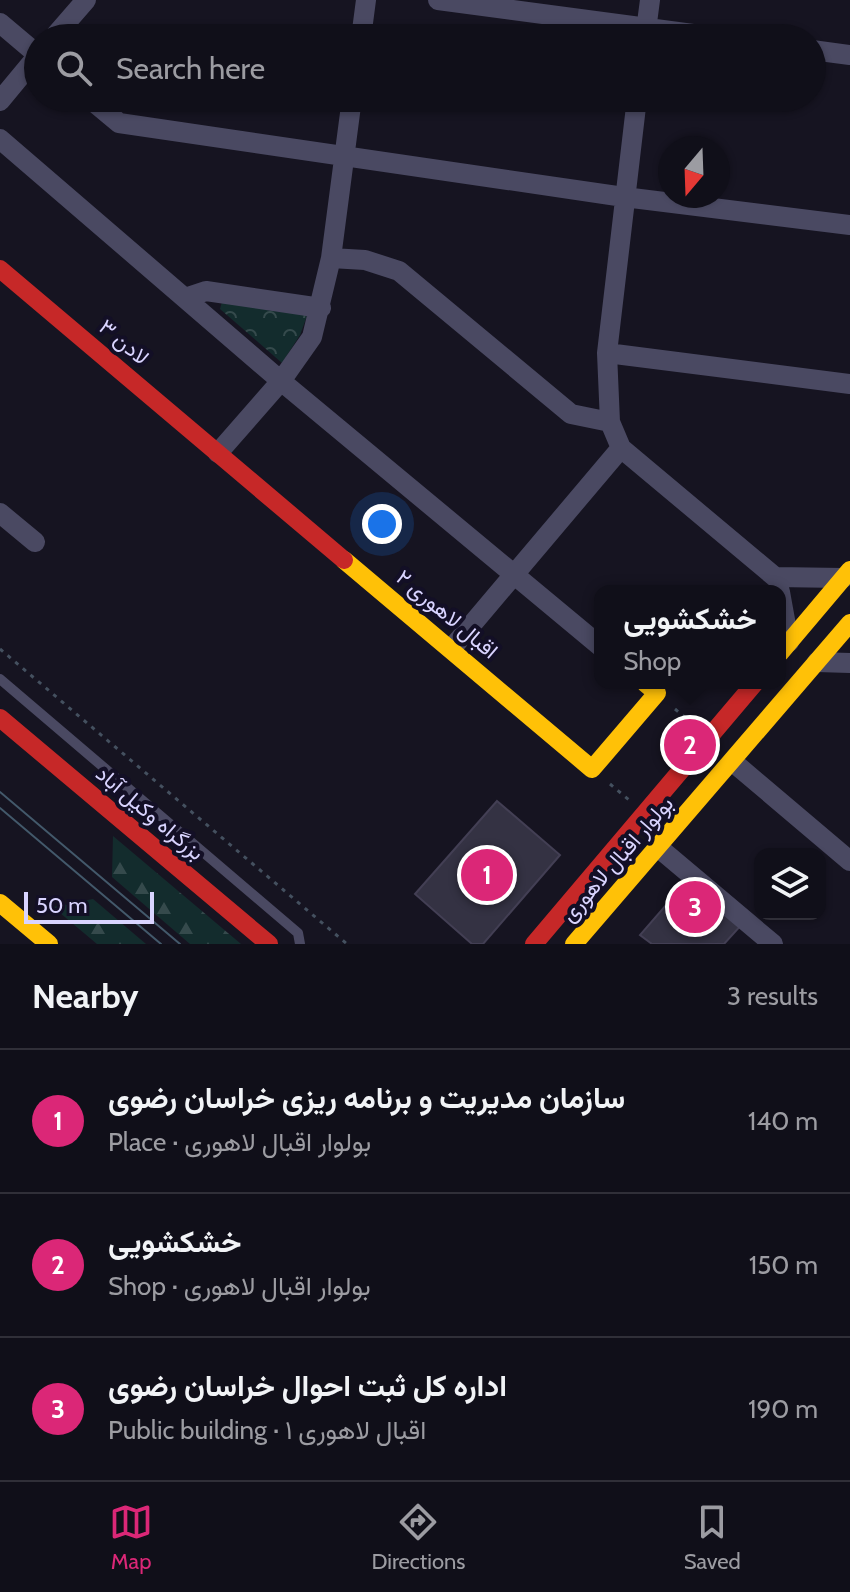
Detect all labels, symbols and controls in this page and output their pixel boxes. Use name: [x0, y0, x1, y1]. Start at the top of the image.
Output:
search box: [24, 24, 826, 112]
icon: search: [52, 46, 96, 90]
text: Search here: [116, 50, 265, 87]
north arrow: [658, 136, 730, 208]
street label: لادن ۳: [93, 313, 155, 371]
your location: [362, 504, 402, 544]
street label: اقبال لاهوری ۲: [391, 564, 503, 664]
popup: [594, 585, 786, 689]
text: خشکشویی: [623, 600, 757, 637]
text: Shop: [623, 645, 681, 677]
pin: 2: [664, 715, 716, 775]
street label: بزرگراه وکیل آباد: [90, 760, 210, 866]
street label: بولوار اقبال لاهوری: [555, 790, 679, 928]
pin: 1: [461, 845, 513, 905]
map controls: [754, 848, 826, 920]
button: layers: [754, 848, 826, 920]
pin: 3: [669, 877, 721, 937]
scale bar: [24, 888, 154, 924]
text: 50 m: [36, 892, 88, 919]
text: Nearby: [32, 975, 139, 1017]
text: 3 results: [727, 980, 818, 1012]
text: سازمان مدیریت و برنامه ریزی خراسان رضوی: [108, 1079, 625, 1116]
text: 1: [53, 1105, 63, 1137]
text: 140 m: [748, 1105, 818, 1137]
text: Place · بولوار اقبال لاهوری: [108, 1126, 371, 1158]
text: خشکشویی: [108, 1223, 241, 1260]
text: 2: [51, 1249, 65, 1281]
text: 150 m: [749, 1249, 818, 1281]
text: Shop · بولوار اقبال لاهوری: [108, 1270, 371, 1302]
text: اداره کل ثبت احوال خراسان رضوی: [108, 1367, 507, 1404]
text: 3: [51, 1393, 65, 1425]
text: 190 m: [748, 1393, 818, 1425]
text: Public building · اقبال لاهوری ۱: [108, 1414, 426, 1446]
tab: Map: [109, 1500, 153, 1575]
tab: Directions: [371, 1500, 465, 1575]
tab: Saved: [684, 1500, 741, 1575]

